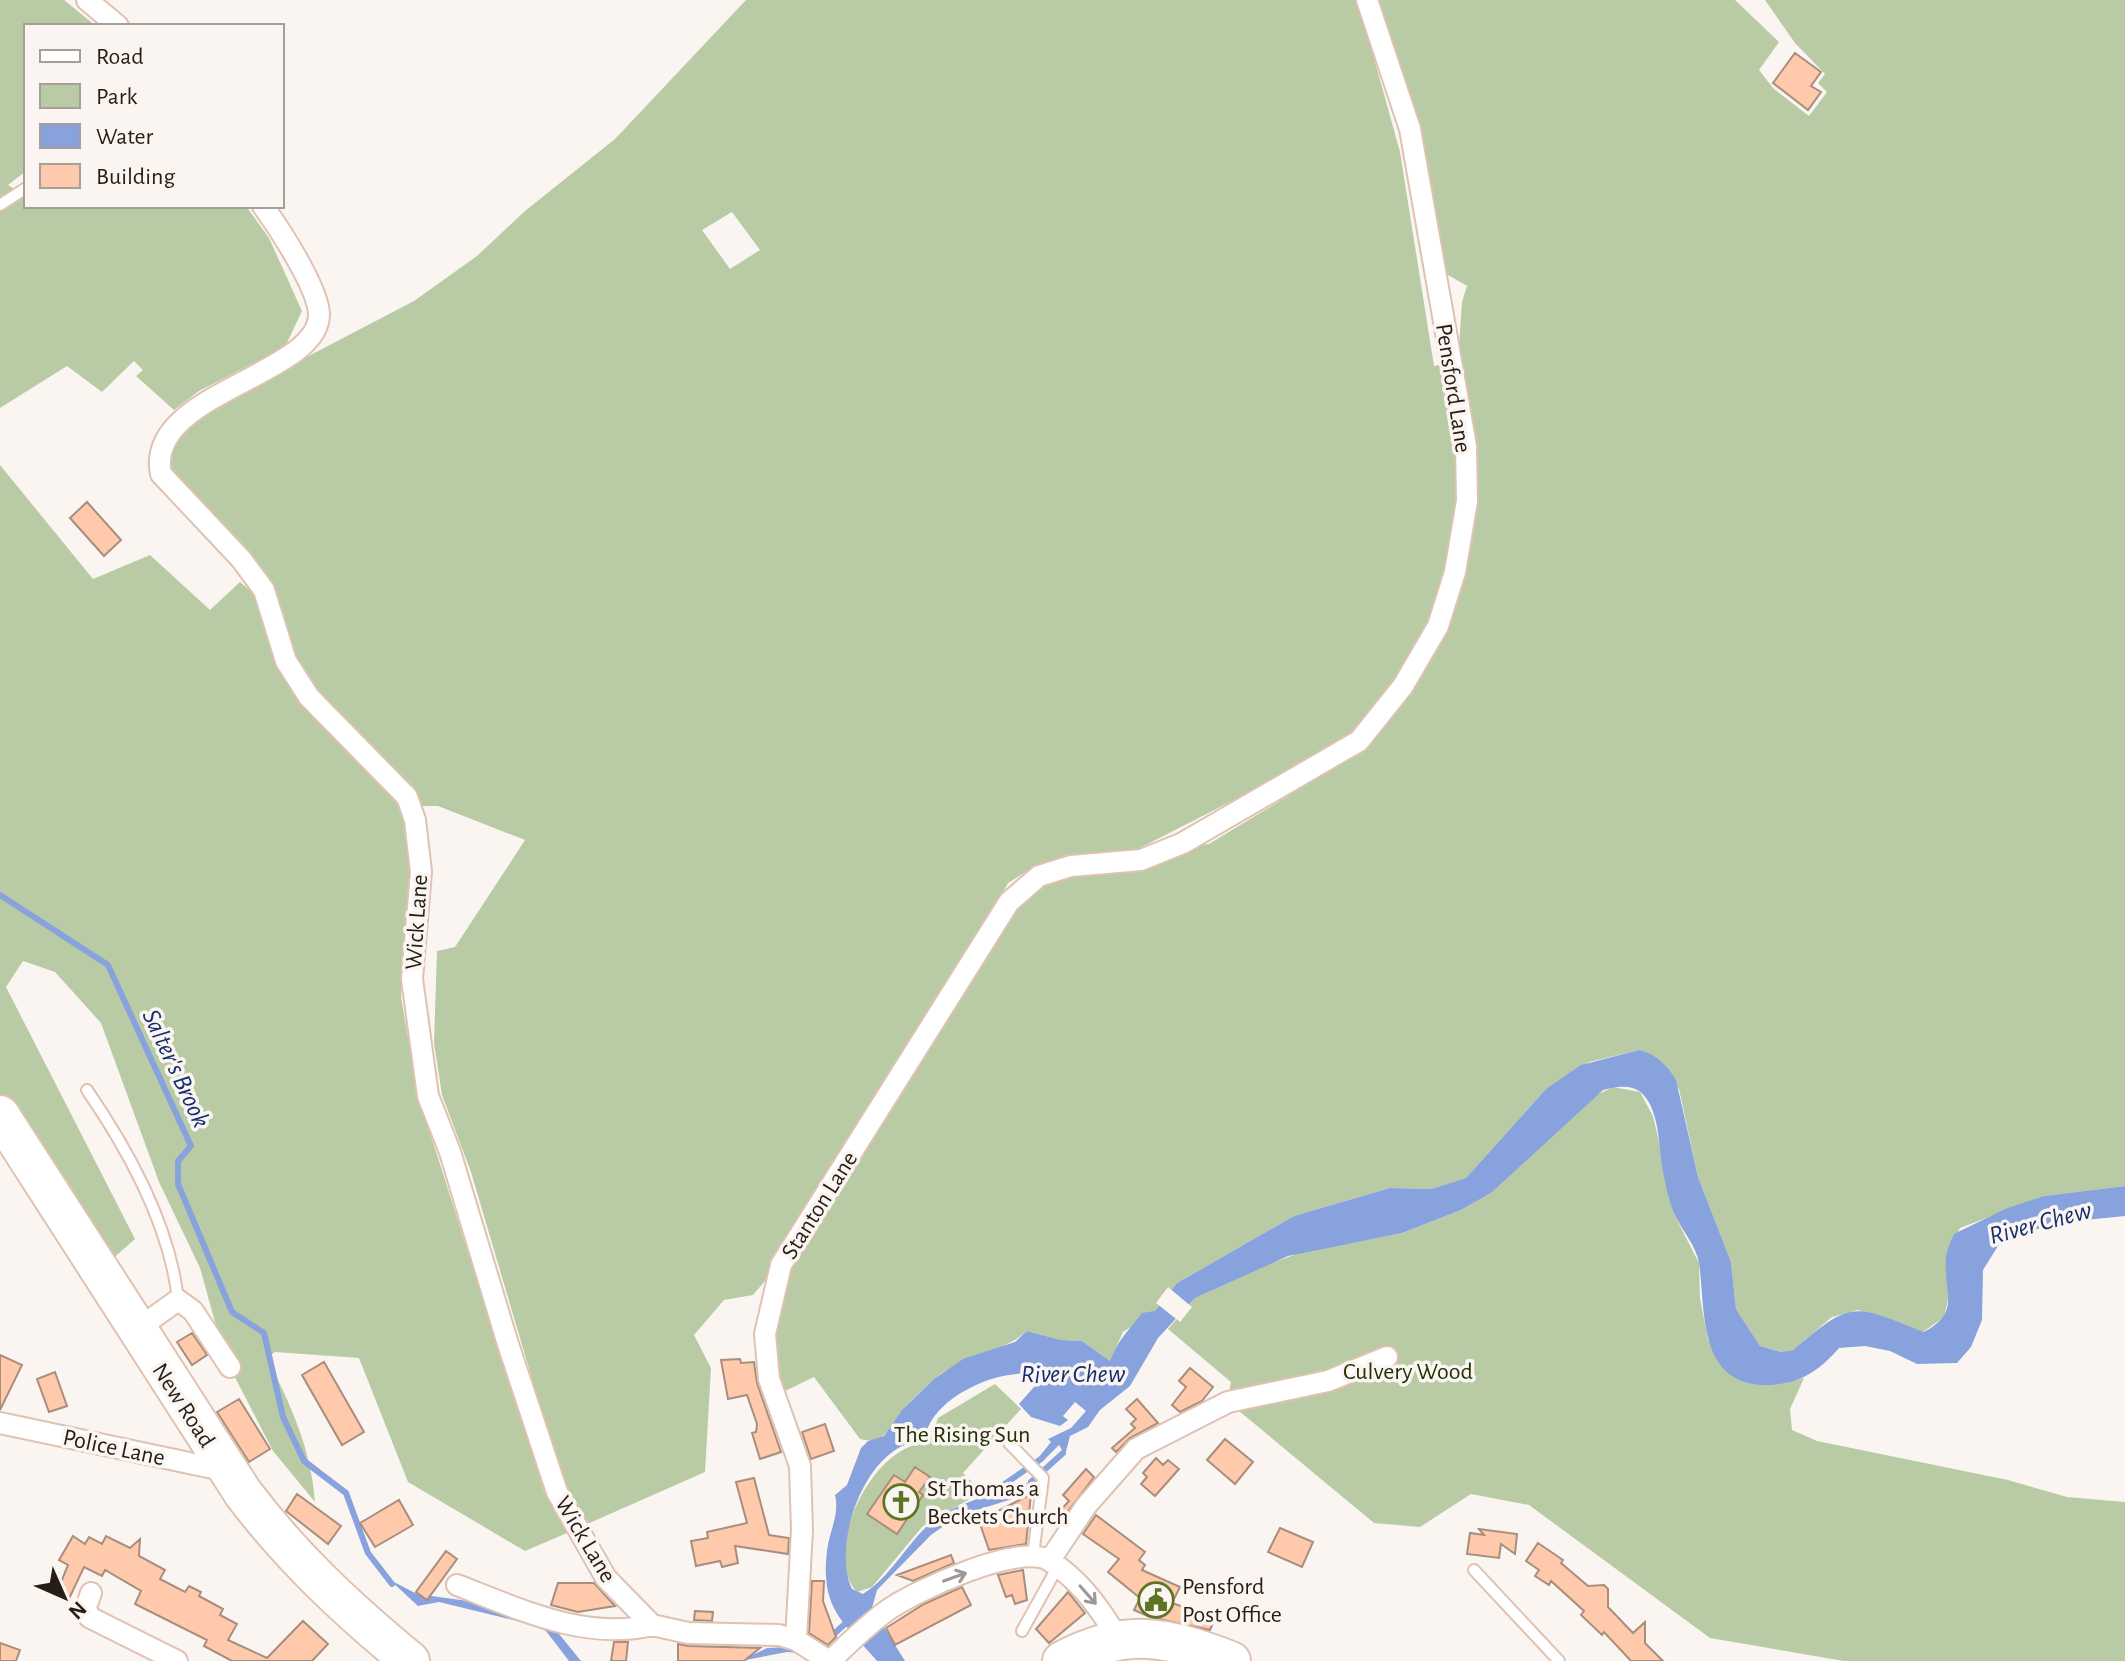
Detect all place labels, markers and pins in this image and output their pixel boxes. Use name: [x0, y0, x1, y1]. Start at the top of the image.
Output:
place label: St Thomas a Beckets Church: [927, 1477, 1068, 1529]
church icon: St Thomas a Beckets Church: [882, 1483, 920, 1521]
place label: Pensford Post Office: [1182, 1575, 1282, 1627]
public building icon: Pensford Post Office: [1137, 1581, 1175, 1619]

